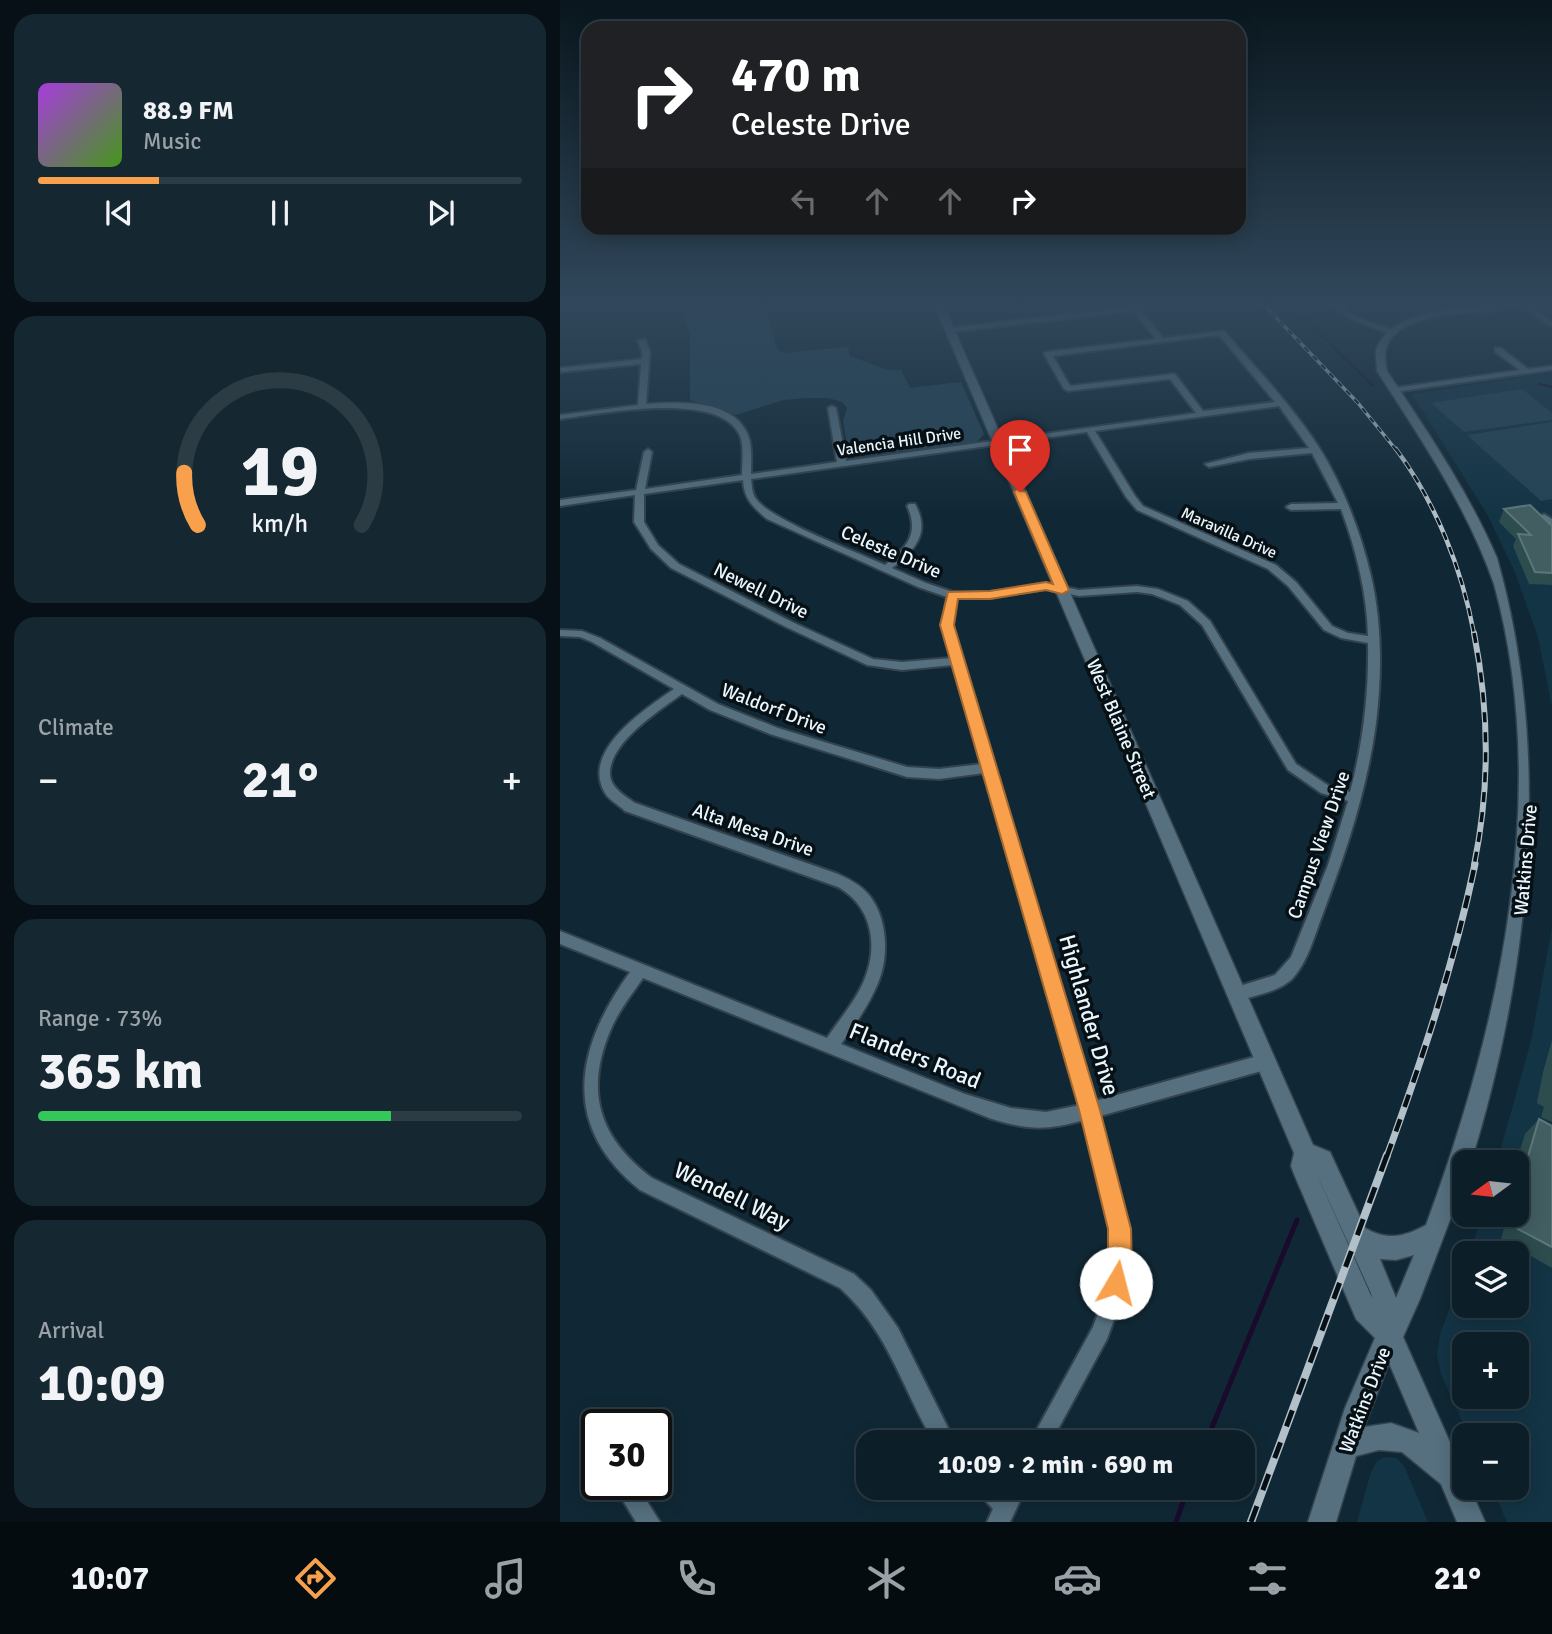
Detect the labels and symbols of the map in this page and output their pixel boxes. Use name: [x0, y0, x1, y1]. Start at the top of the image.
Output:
pin: [990, 420, 1050, 492]
street label: Valencia Hill Drive: [836, 423, 962, 461]
street label: Maravilla Drive: [1178, 503, 1280, 563]
street label: Celeste Drive: [837, 520, 945, 584]
street label: Newell Drive: [710, 558, 812, 624]
street label: West Blaine Street: [1081, 655, 1161, 803]
street label: Waldorf Drive: [718, 678, 830, 740]
street label: Campus View Drive: [1282, 768, 1356, 922]
street label: Alta Mesa Drive: [689, 798, 817, 862]
street label: Watkins Drive: [1509, 803, 1543, 917]
street label: Highlander Drive: [1052, 931, 1126, 1099]
street label: Flanders Road: [845, 1016, 985, 1096]
north arrow: [1452, 1150, 1530, 1227]
street label: Wendell Way: [669, 1155, 795, 1237]
position arrow: [1079, 1246, 1153, 1320]
street label: Watkins Drive: [1334, 1344, 1396, 1456]
speed limit sign: 30: [581, 1409, 672, 1500]

